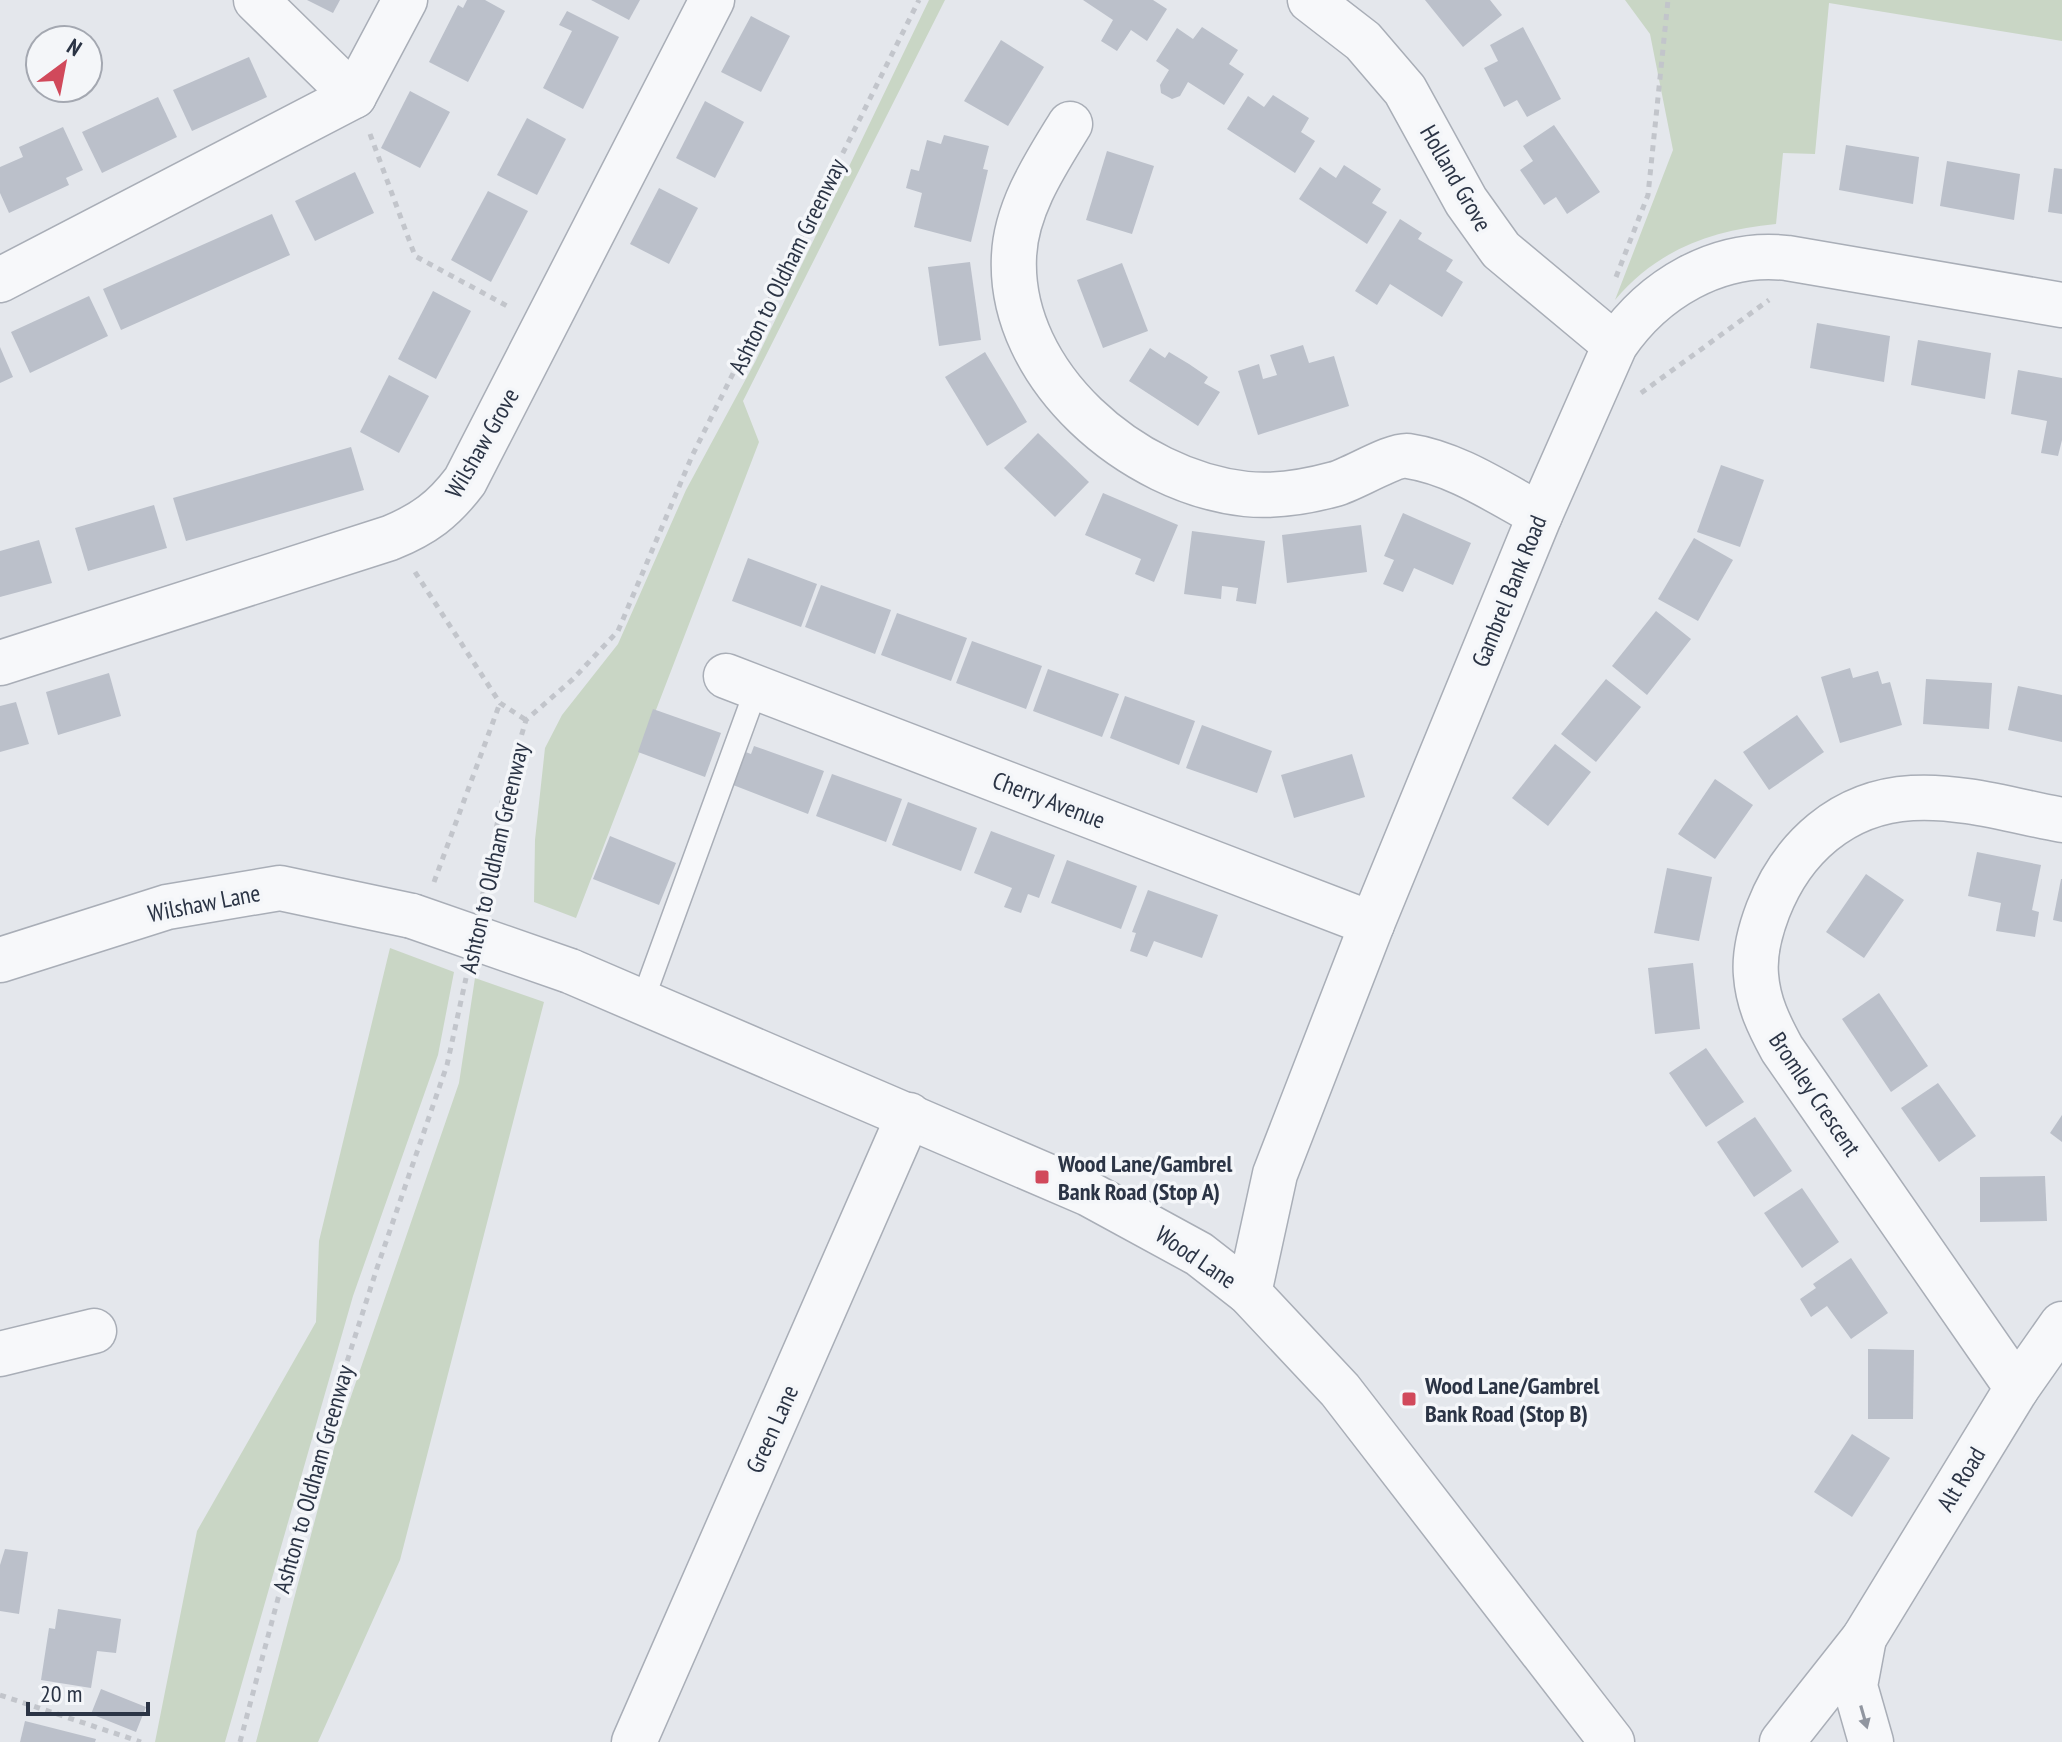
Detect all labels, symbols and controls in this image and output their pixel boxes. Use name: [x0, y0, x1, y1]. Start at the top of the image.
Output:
north arrow: [24, 24, 104, 104]
text: N: [62, 32, 87, 62]
street label: Holland Grove: [1413, 119, 1499, 237]
street label: Ashton to Oldham Greenway: [721, 153, 853, 379]
street label: Wilshaw Grove: [438, 383, 526, 503]
street label: Gambrel Bank Road: [1465, 511, 1553, 671]
street label: Ashton to Oldham Greenway: [452, 740, 536, 976]
street label: Cherry Avenue: [988, 764, 1110, 836]
street label: Wilshaw Lane: [145, 877, 263, 929]
street label: Bromley Crescent: [1762, 1026, 1868, 1162]
place label: Wood Lane/Gambrel Bank Road (Stop A): [1057, 1148, 1232, 1207]
marker: Wood Lane/Gambrel Bank Road (Stop A): [1033, 1168, 1051, 1186]
street label: Wood Lane: [1150, 1219, 1242, 1295]
street label: Ashton to Oldham Greenway: [266, 1361, 360, 1597]
place label: Wood Lane/Gambrel Bank Road (Stop B): [1424, 1370, 1599, 1429]
street label: Green Lane: [739, 1380, 805, 1478]
marker: Wood Lane/Gambrel Bank Road (Stop B): [1400, 1390, 1418, 1408]
street label: Alt Road: [1930, 1441, 1992, 1517]
scale bar: [28, 1666, 148, 1716]
text: 20 m: [40, 1678, 82, 1709]
one-way arrow: [1858, 1706, 1871, 1730]

